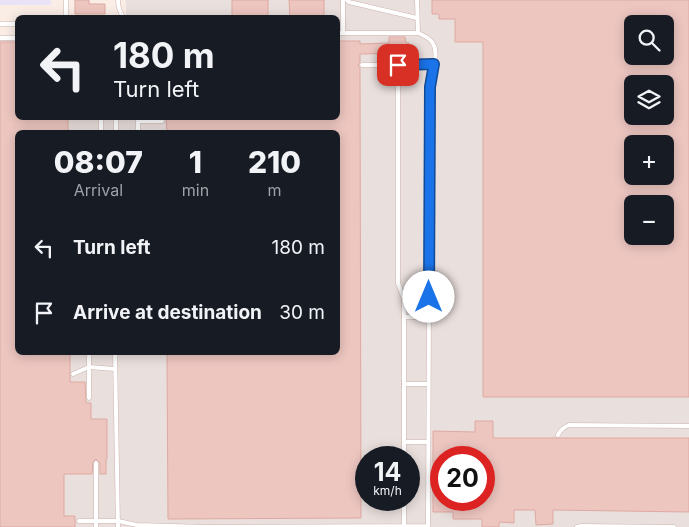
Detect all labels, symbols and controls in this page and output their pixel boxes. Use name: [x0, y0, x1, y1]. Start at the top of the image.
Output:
map controls: [624, 15, 674, 245]
button: search: [624, 15, 674, 65]
text: 180 m: [113, 34, 215, 76]
icon: left: [30, 35, 95, 100]
pin: [377, 44, 419, 86]
icon: arrive: [384, 51, 412, 79]
button: layers: [624, 75, 674, 125]
text: Turn left: [113, 76, 199, 102]
button: +: [624, 135, 674, 185]
text: 08:07: [54, 144, 143, 180]
text: 1: [189, 144, 202, 180]
text: 210: [248, 144, 301, 180]
text: Arrival: [74, 180, 123, 200]
text: min: [182, 180, 209, 200]
text: m: [268, 180, 282, 200]
button: −: [624, 195, 674, 245]
icon: left: [30, 234, 58, 262]
text: Turn left: [73, 236, 151, 259]
text: 180 m: [272, 236, 325, 259]
position arrow: [402, 270, 454, 322]
icon: arrive: [30, 299, 58, 327]
text: Arrive at destination: [73, 301, 262, 324]
text: 30 m: [279, 301, 325, 324]
speed limit sign: 20: [430, 446, 495, 511]
text: 14: [374, 457, 401, 487]
text: km/h: [373, 483, 402, 498]

